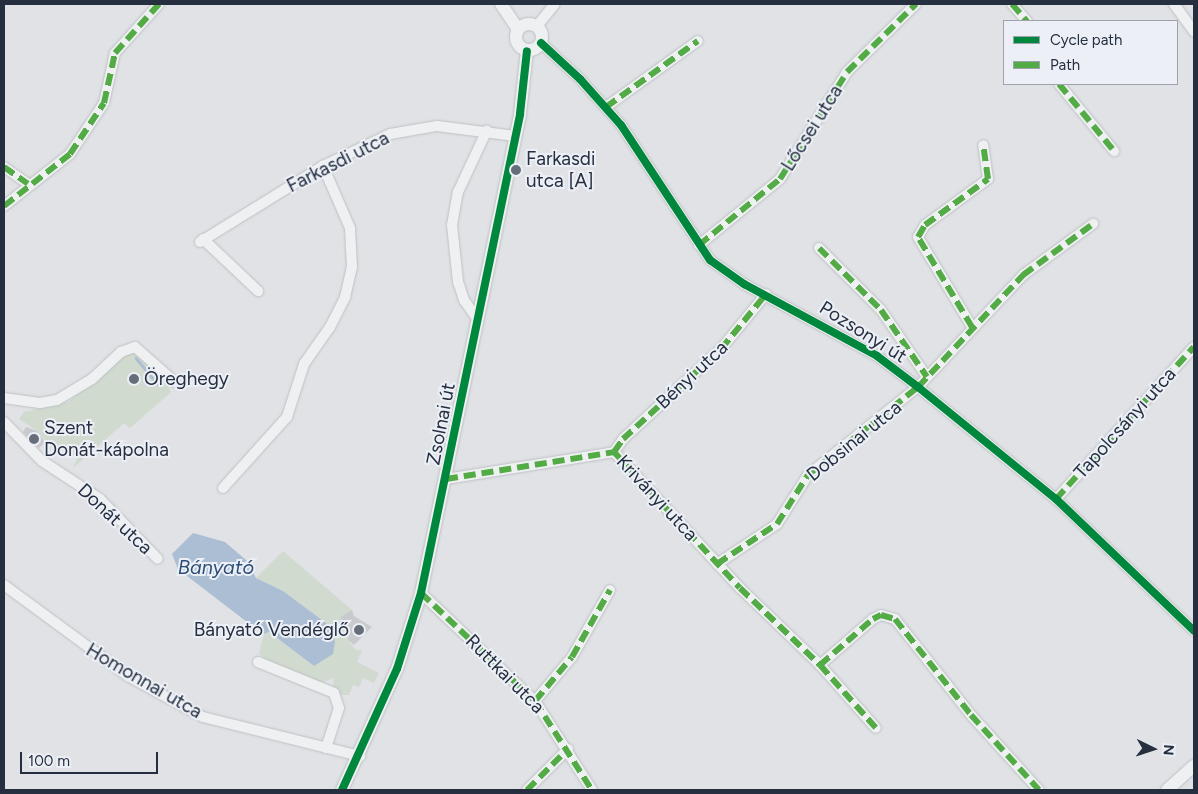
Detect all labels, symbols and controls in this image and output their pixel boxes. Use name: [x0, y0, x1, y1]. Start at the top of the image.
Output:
legend: [1003, 20, 1178, 85]
text: Cycle path: [1050, 31, 1122, 49]
text: Path: [1050, 56, 1080, 74]
street label: Lőcsei utca: [777, 81, 847, 175]
street label: Farkasdi utca: [283, 126, 393, 198]
place label: Farkasdi utca [A]: [526, 148, 595, 192]
marker: Farkasdi utca [A]: [510, 164, 522, 176]
street label: Pozsonyi út: [815, 296, 911, 368]
street label: Bényi utca: [652, 336, 732, 414]
street label: Tapolcsányi utca: [1069, 363, 1181, 483]
place label: Öreghegy: [144, 368, 229, 390]
marker: Öreghegy: [128, 373, 140, 385]
street label: Zsolnai út: [422, 381, 460, 467]
street label: Dobsinai utca: [802, 396, 906, 486]
place label: Szent Donát-kápolna: [44, 417, 169, 461]
marker: Szent Donát-kápolna: [28, 433, 40, 445]
street label: Kriványi utca: [612, 450, 702, 546]
street label: Donát utca: [73, 479, 157, 559]
water label: Bányató: [178, 555, 254, 579]
place label: Bányató Vendéglő: [194, 619, 349, 641]
marker: Bányató Vendéglő: [353, 624, 365, 636]
street label: Ruttkai utca: [461, 630, 549, 718]
street label: Homonnai utca: [82, 639, 206, 723]
north arrow: [1128, 724, 1178, 774]
scale bar: [22, 742, 160, 774]
text: N: [1160, 744, 1177, 756]
text: 100 m: [28, 752, 70, 770]

